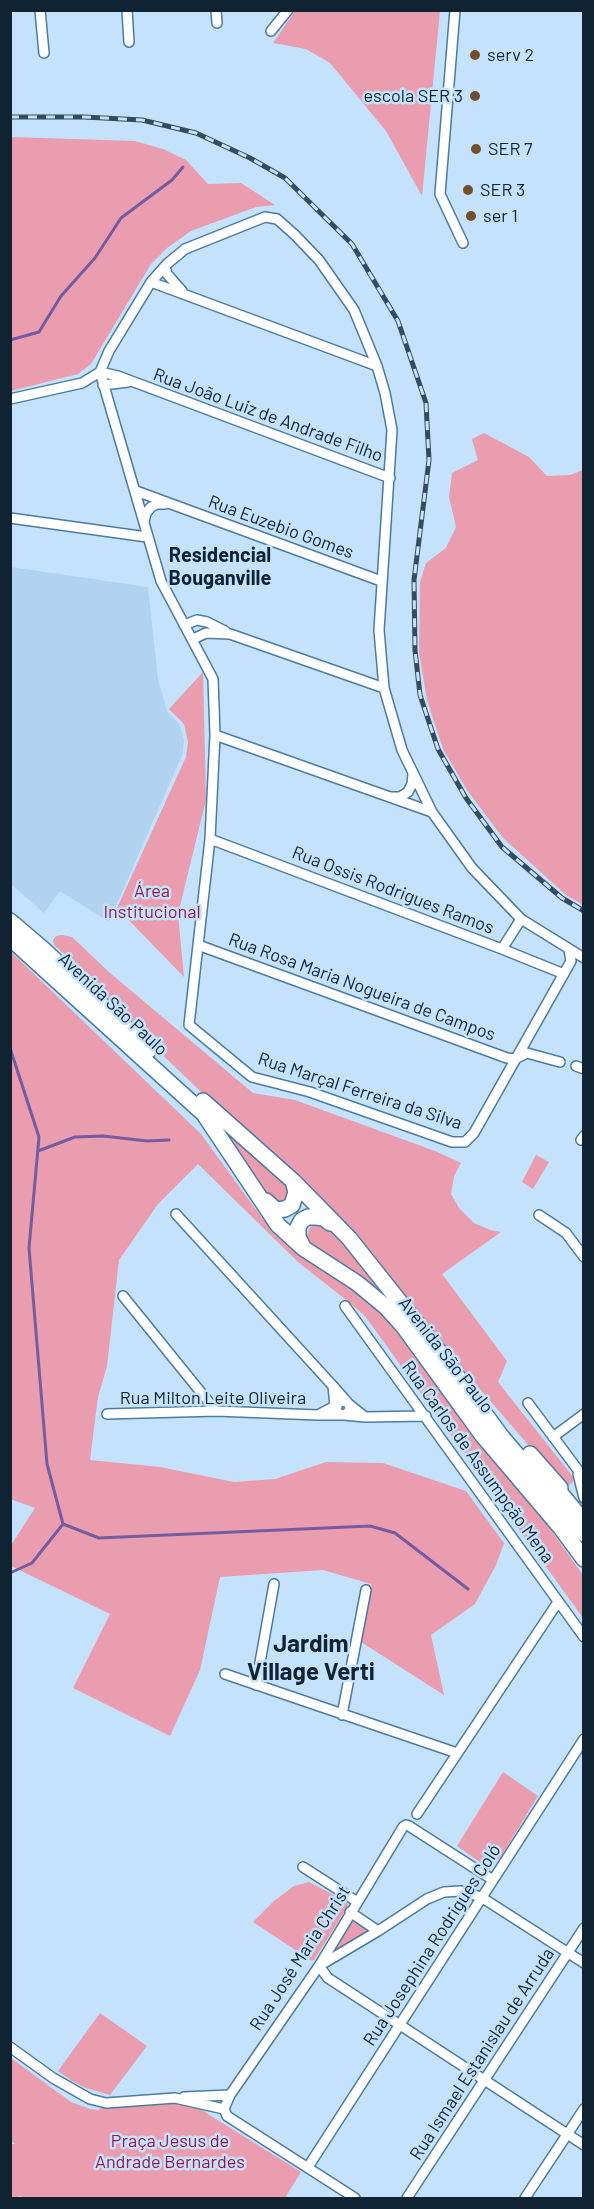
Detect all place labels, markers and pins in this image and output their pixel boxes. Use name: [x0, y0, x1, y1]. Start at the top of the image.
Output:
place label: serv 2: [487, 44, 534, 66]
marker: serv 2: [468, 48, 482, 62]
place label: escola SER 3: [364, 85, 463, 107]
marker: escola SER 3: [468, 89, 482, 103]
place label: SER 7: [488, 138, 533, 160]
marker: SER 7: [469, 142, 483, 156]
place label: SER 3: [480, 179, 525, 201]
marker: SER 3: [461, 183, 475, 197]
place label: ser 1: [483, 205, 518, 227]
marker: ser 1: [464, 209, 478, 223]

